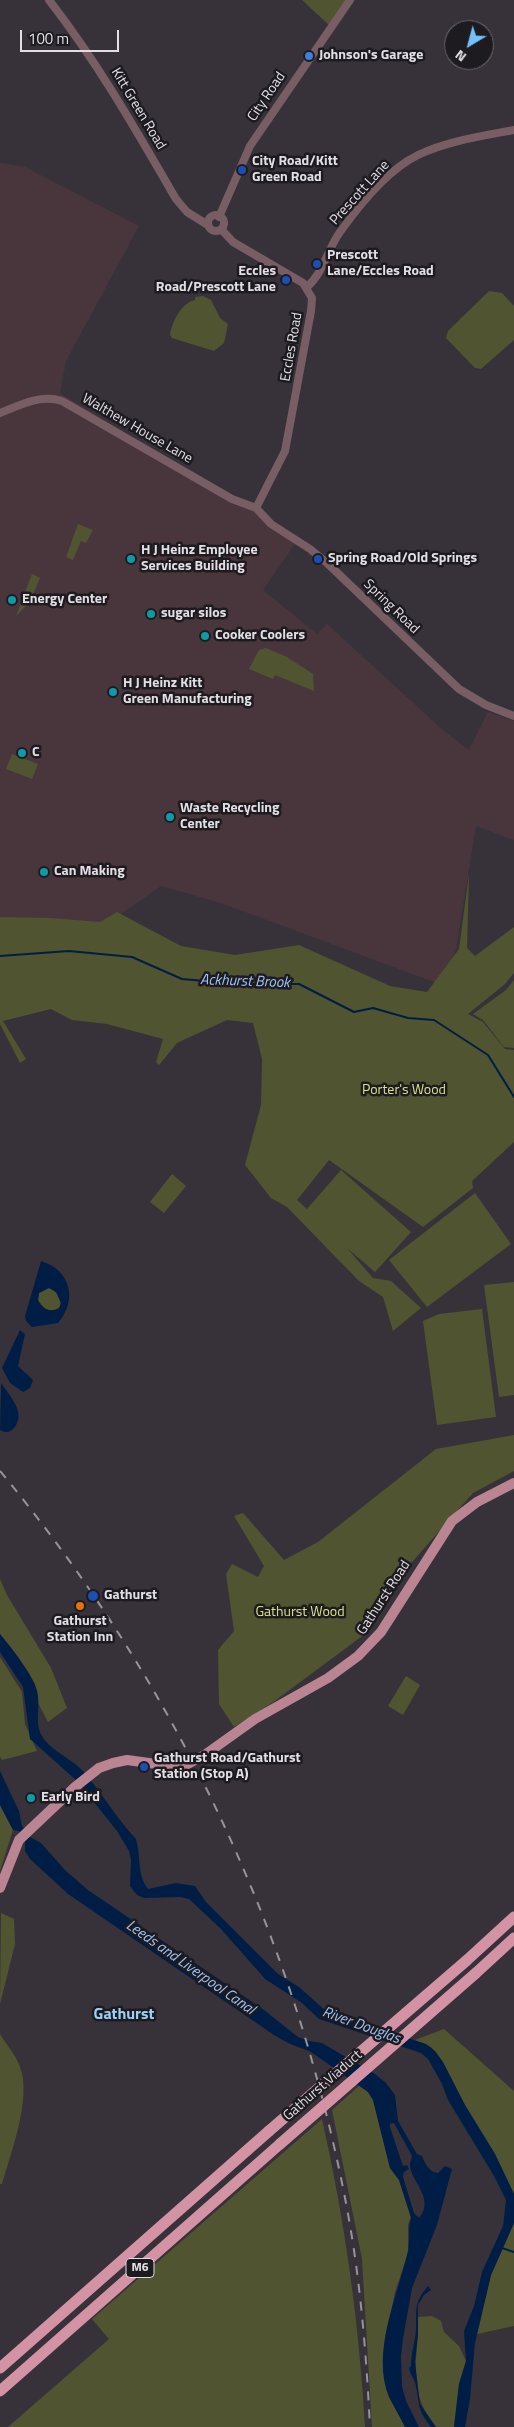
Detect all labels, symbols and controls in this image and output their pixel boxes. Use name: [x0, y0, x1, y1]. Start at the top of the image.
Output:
scale bar: [22, 20, 121, 52]
north arrow: [444, 20, 494, 70]
text: 100 m: [28, 27, 69, 50]
text: N: [450, 45, 470, 68]
place label: Johnson's Garage: [319, 48, 423, 64]
marker: Johnson's Garage: [303, 50, 315, 62]
street label: Kitt Green Road: [107, 65, 169, 153]
street label: City Road: [244, 69, 290, 125]
place label: City Road/Kitt Green Road: [252, 154, 338, 186]
street label: Prescott Lane: [327, 157, 393, 229]
marker: City Road/Kitt Green Road: [236, 164, 248, 176]
place label: Prescott Lane/Eccles Road: [327, 248, 434, 280]
marker: Prescott Lane/Eccles Road: [311, 258, 323, 270]
place label: Eccles Road/Prescott Lane: [156, 264, 276, 296]
marker: Eccles Road/Prescott Lane: [280, 274, 292, 286]
street label: Eccles Road: [278, 311, 306, 383]
street label: Walthew House Lane: [79, 391, 195, 467]
place label: H J Heinz Employee Services Building: [141, 543, 258, 576]
place label: Spring Road/Old Springs: [328, 551, 477, 567]
marker: H J Heinz Employee Services Building: [125, 553, 137, 565]
marker: Spring Road/Old Springs: [312, 553, 324, 565]
street label: Spring Road: [360, 576, 422, 638]
place label: Energy Center: [22, 592, 107, 608]
marker: Energy Center: [6, 594, 18, 606]
place label: sugar silos: [161, 606, 226, 622]
marker: sugar silos: [145, 608, 157, 620]
place label: Cooker Coolers: [215, 628, 305, 644]
marker: Cooker Coolers: [199, 630, 211, 642]
place label: H J Heinz Kitt Green Manufacturing: [123, 676, 252, 709]
marker: H J Heinz Kitt Green Manufacturing: [107, 686, 119, 698]
place label: C: [32, 745, 40, 761]
marker: C: [16, 747, 28, 759]
place label: Waste Recycling Center: [180, 801, 280, 834]
marker: Waste Recycling Center: [164, 811, 176, 823]
place label: Can Making: [54, 864, 125, 880]
marker: Can Making: [38, 866, 50, 878]
water label: Ackhurst Brook: [200, 971, 290, 993]
park label: Porter's Wood: [362, 1083, 446, 1099]
street label: Gathurst Road: [354, 1558, 414, 1638]
place label: Gathurst: [104, 1588, 157, 1604]
marker: Gathurst: [86, 1589, 100, 1603]
marker: Gathurst Station Inn: [74, 1600, 86, 1612]
park label: Gathurst Wood: [255, 1605, 345, 1621]
place label: Gathurst Station Inn: [47, 1614, 113, 1646]
place label: Gathurst Road/Gathurst Station (Stop A): [154, 1751, 301, 1784]
marker: Gathurst Road/Gathurst Station (Stop A): [138, 1761, 150, 1773]
place label: Early Bird: [41, 1790, 100, 1806]
marker: Early Bird: [25, 1792, 37, 1804]
water label: Leeds and Liverpool Canal: [122, 1917, 258, 2019]
water label: River Douglas: [320, 2004, 402, 2048]
district label: Gathurst: [94, 2005, 154, 2025]
street label: Gathurst Viaduct: [280, 2047, 366, 2125]
road number: M6: [126, 2258, 154, 2278]

